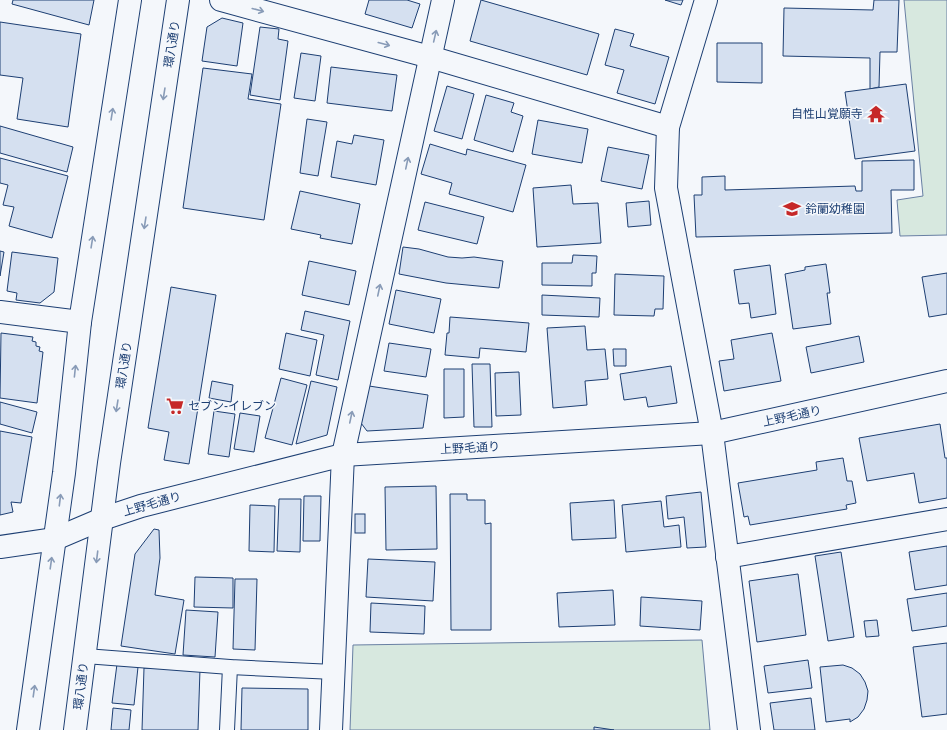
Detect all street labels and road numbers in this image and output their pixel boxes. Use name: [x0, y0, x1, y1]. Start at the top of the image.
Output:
street label: 環八通り: [161, 19, 183, 69]
street label: 環八通り: [113, 340, 135, 390]
street label: 上野毛通り: [761, 403, 823, 429]
street label: 上野毛通り: [440, 439, 500, 457]
street label: 上野毛通り: [121, 489, 183, 519]
street label: 環八通り: [71, 661, 91, 711]

